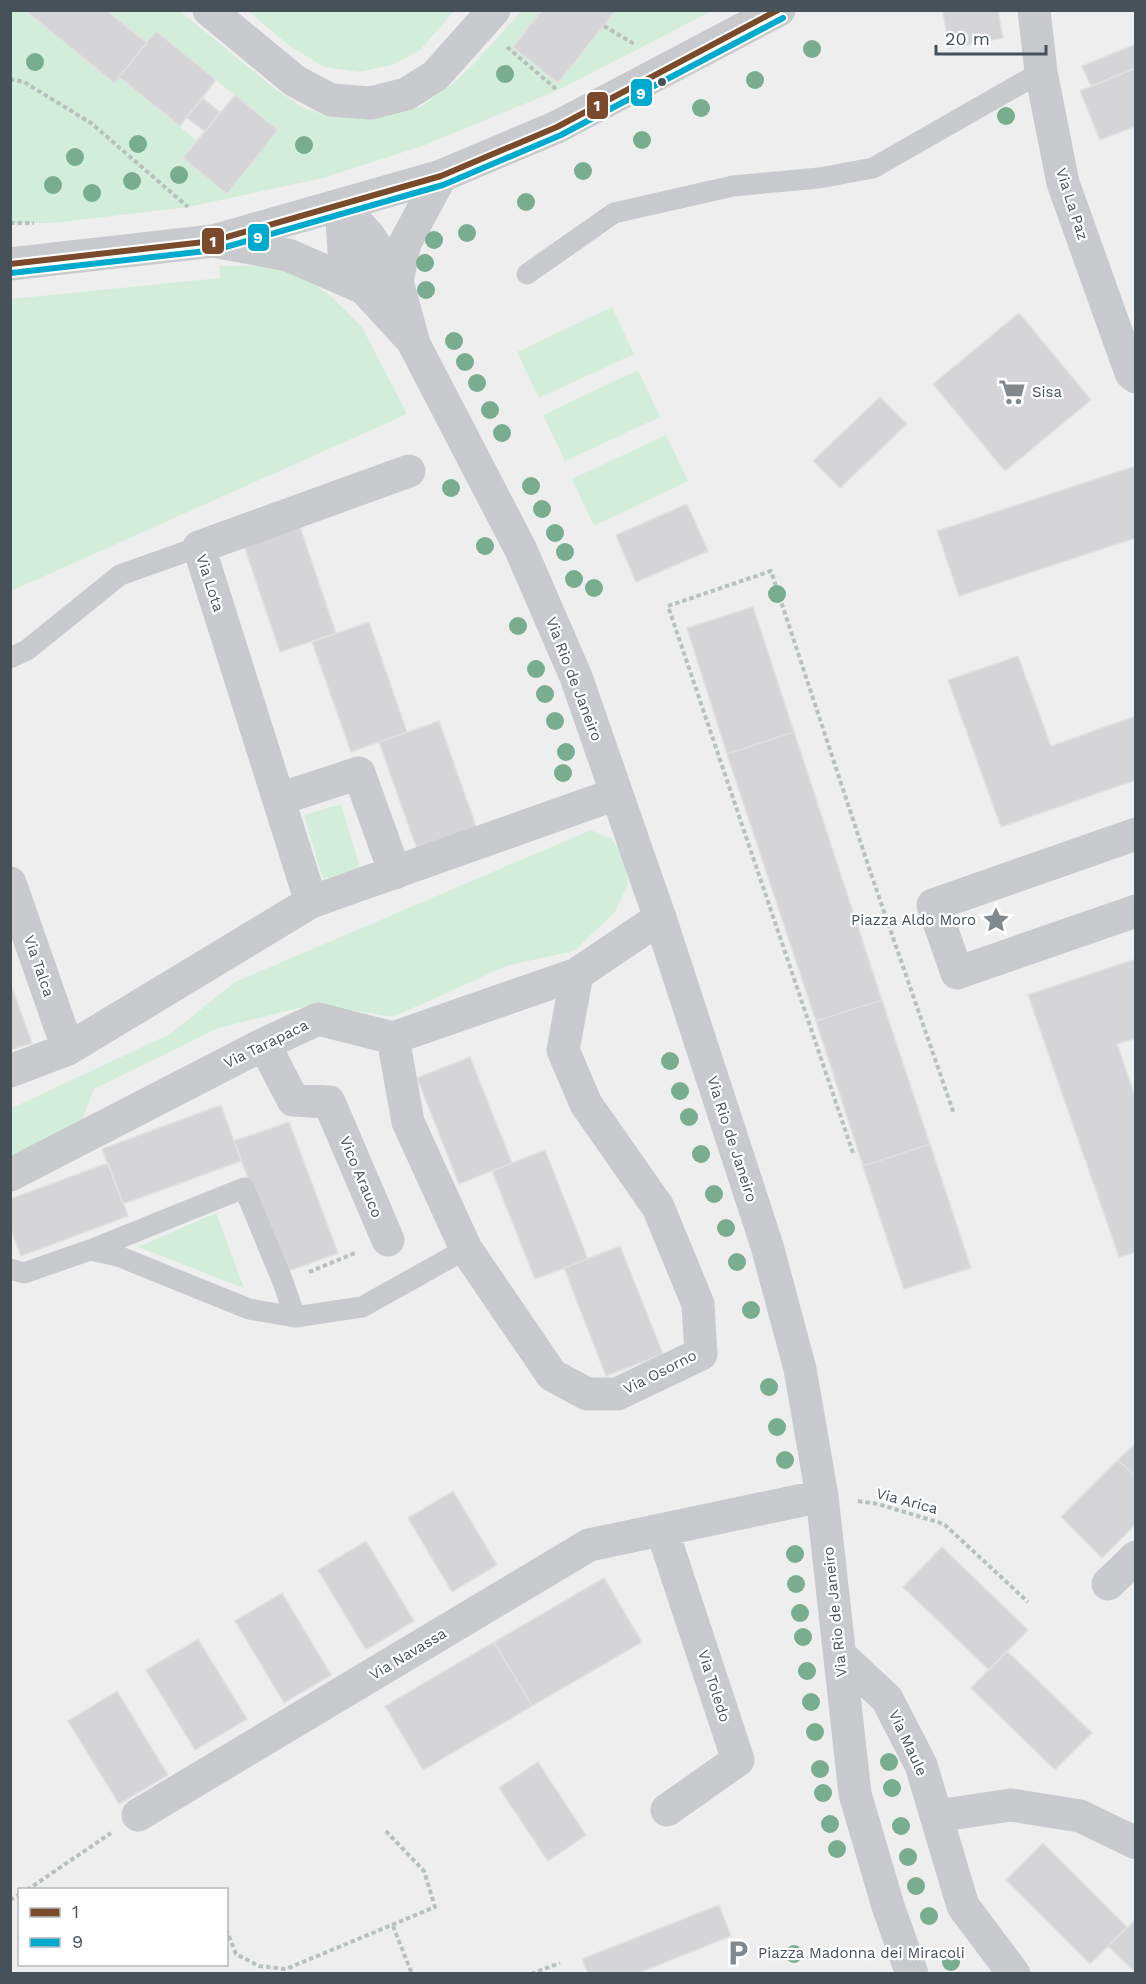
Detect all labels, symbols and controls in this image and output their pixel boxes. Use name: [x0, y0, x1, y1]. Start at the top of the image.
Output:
scale bar: [936, 18, 1046, 56]
text: 20 m: [945, 28, 990, 49]
unlabelled marker: [656, 76, 668, 88]
line badge: 9: [630, 78, 653, 107]
text: 9: [636, 84, 646, 103]
line badge: 1: [586, 91, 609, 120]
text: 1: [594, 96, 600, 115]
street label: Via La Paz: [1052, 166, 1092, 242]
line badge: 9: [247, 223, 270, 252]
line badge: 1: [201, 227, 225, 255]
text: 9: [253, 228, 263, 247]
text: 1: [210, 232, 216, 251]
supermarket icon: Sisa: [997, 377, 1027, 407]
place label: Sisa: [1032, 383, 1062, 401]
street label: Via Lota: [192, 552, 228, 614]
street label: Via Rio de Janeiro: [542, 614, 606, 744]
place icon: Piazza Aldo Moro: [981, 905, 1011, 935]
place label: Piazza Aldo Moro: [851, 911, 976, 929]
street label: Via Talca: [20, 933, 58, 1000]
street label: Via Tarapaca: [221, 1016, 312, 1072]
street label: Via Rio de Janeiro: [703, 1074, 761, 1204]
street label: Vico Arauco: [336, 1134, 386, 1220]
street label: Via Osorno: [620, 1346, 700, 1398]
street label: Via Arica: [874, 1484, 940, 1518]
street label: Via Rio de Janeiro: [819, 1546, 851, 1678]
street label: Via Navassa: [366, 1624, 450, 1684]
street label: Via Toledo: [694, 1648, 734, 1724]
street label: Via Maule: [885, 1707, 931, 1779]
legend: [18, 1888, 228, 1966]
text: 1: [72, 1901, 79, 1922]
text: 9: [72, 1931, 83, 1952]
parking icon: Piazza Madonna dei Miracoli: [723, 1938, 753, 1968]
place label: Piazza Madonna dei Miracoli: [758, 1944, 965, 1962]

